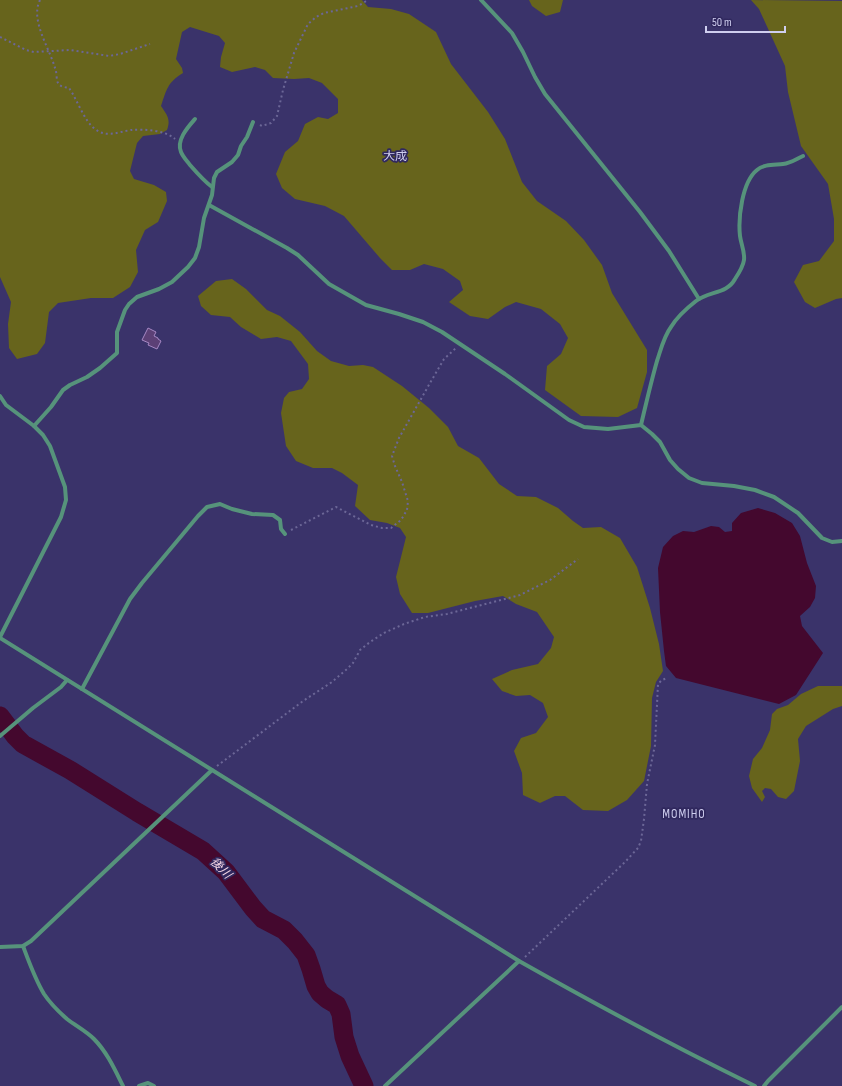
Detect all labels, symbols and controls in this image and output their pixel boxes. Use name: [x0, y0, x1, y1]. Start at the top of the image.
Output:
scale bar: [706, 8, 785, 34]
text: 50 m: [712, 15, 732, 30]
district label: 大成: [383, 149, 407, 164]
district label: MOMIHO: [662, 806, 706, 822]
water label: 後川: [207, 855, 236, 884]

